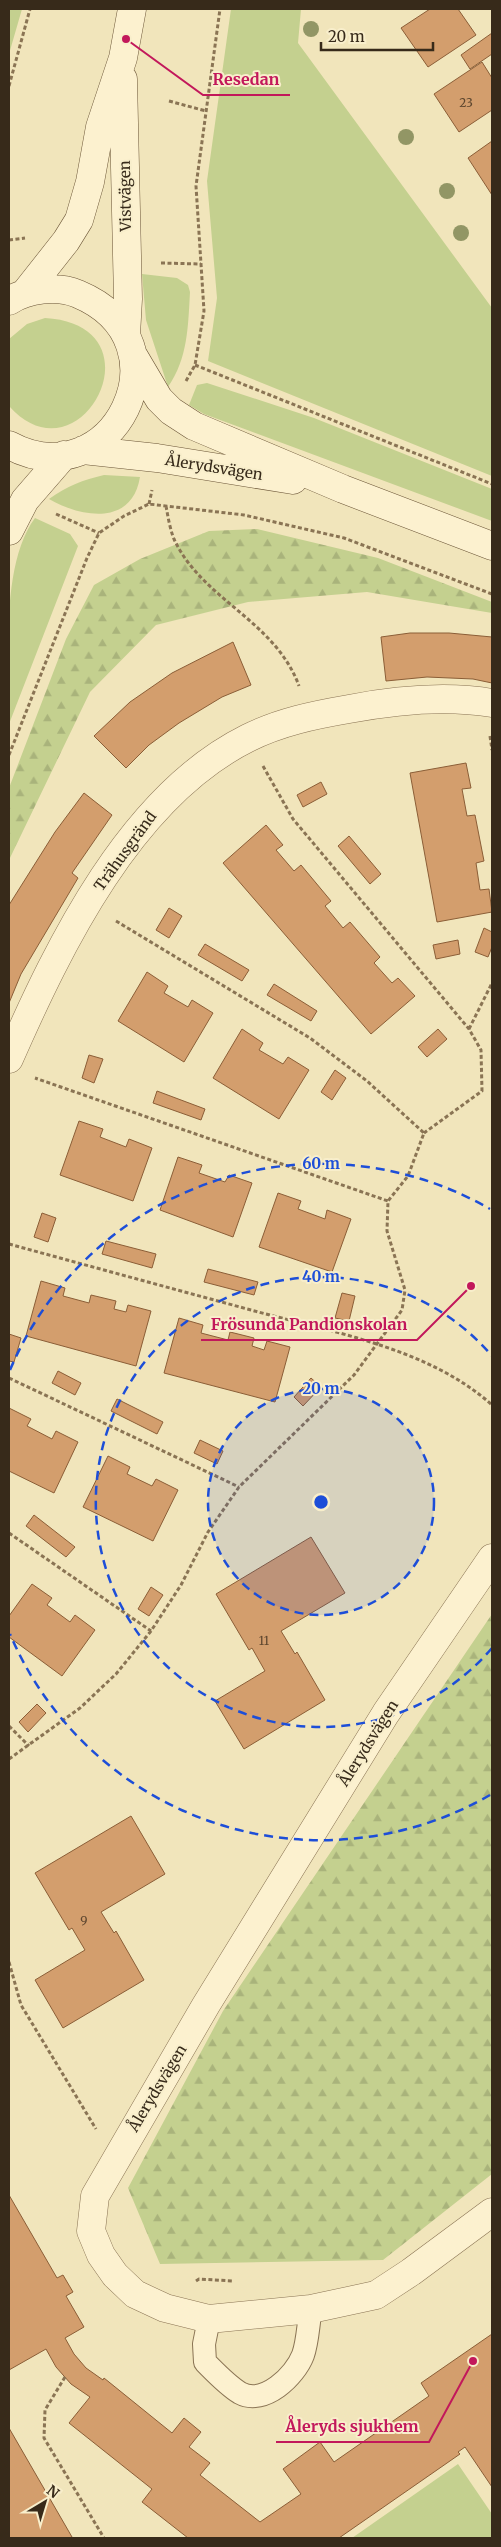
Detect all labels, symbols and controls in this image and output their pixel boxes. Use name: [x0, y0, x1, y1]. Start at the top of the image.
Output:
scale bar: [321, 20, 434, 52]
text: 20 m: [328, 27, 365, 46]
callout: Resedan: [203, 64, 290, 95]
text: Resedan: [213, 69, 280, 89]
house number: 23: [459, 95, 473, 110]
street label: Vistvägen: [115, 160, 135, 233]
street label: Ålerydsvägen: [163, 448, 264, 484]
street label: Trähusgränd: [90, 807, 160, 895]
text: 60 m: [302, 1154, 340, 1173]
text: 40 m: [302, 1267, 340, 1286]
callout: Frösunda Pandionskolan: [201, 1309, 417, 1340]
text: Frösunda Pandionskolan: [211, 1314, 407, 1334]
text: 20 m: [302, 1379, 340, 1398]
centre of rings: [312, 1493, 330, 1511]
house number: 11: [259, 1633, 270, 1648]
street label: Ålerydsvägen: [332, 1695, 402, 1791]
house number: 9: [80, 1913, 88, 1928]
street label: Ålerydsvägen: [121, 2040, 190, 2136]
callout: Åleryds sjukhem: [276, 2411, 429, 2442]
text: Åleryds sjukhem: [284, 2415, 419, 2436]
north arrow: [20, 2477, 70, 2527]
text: N: [43, 2481, 63, 2502]

